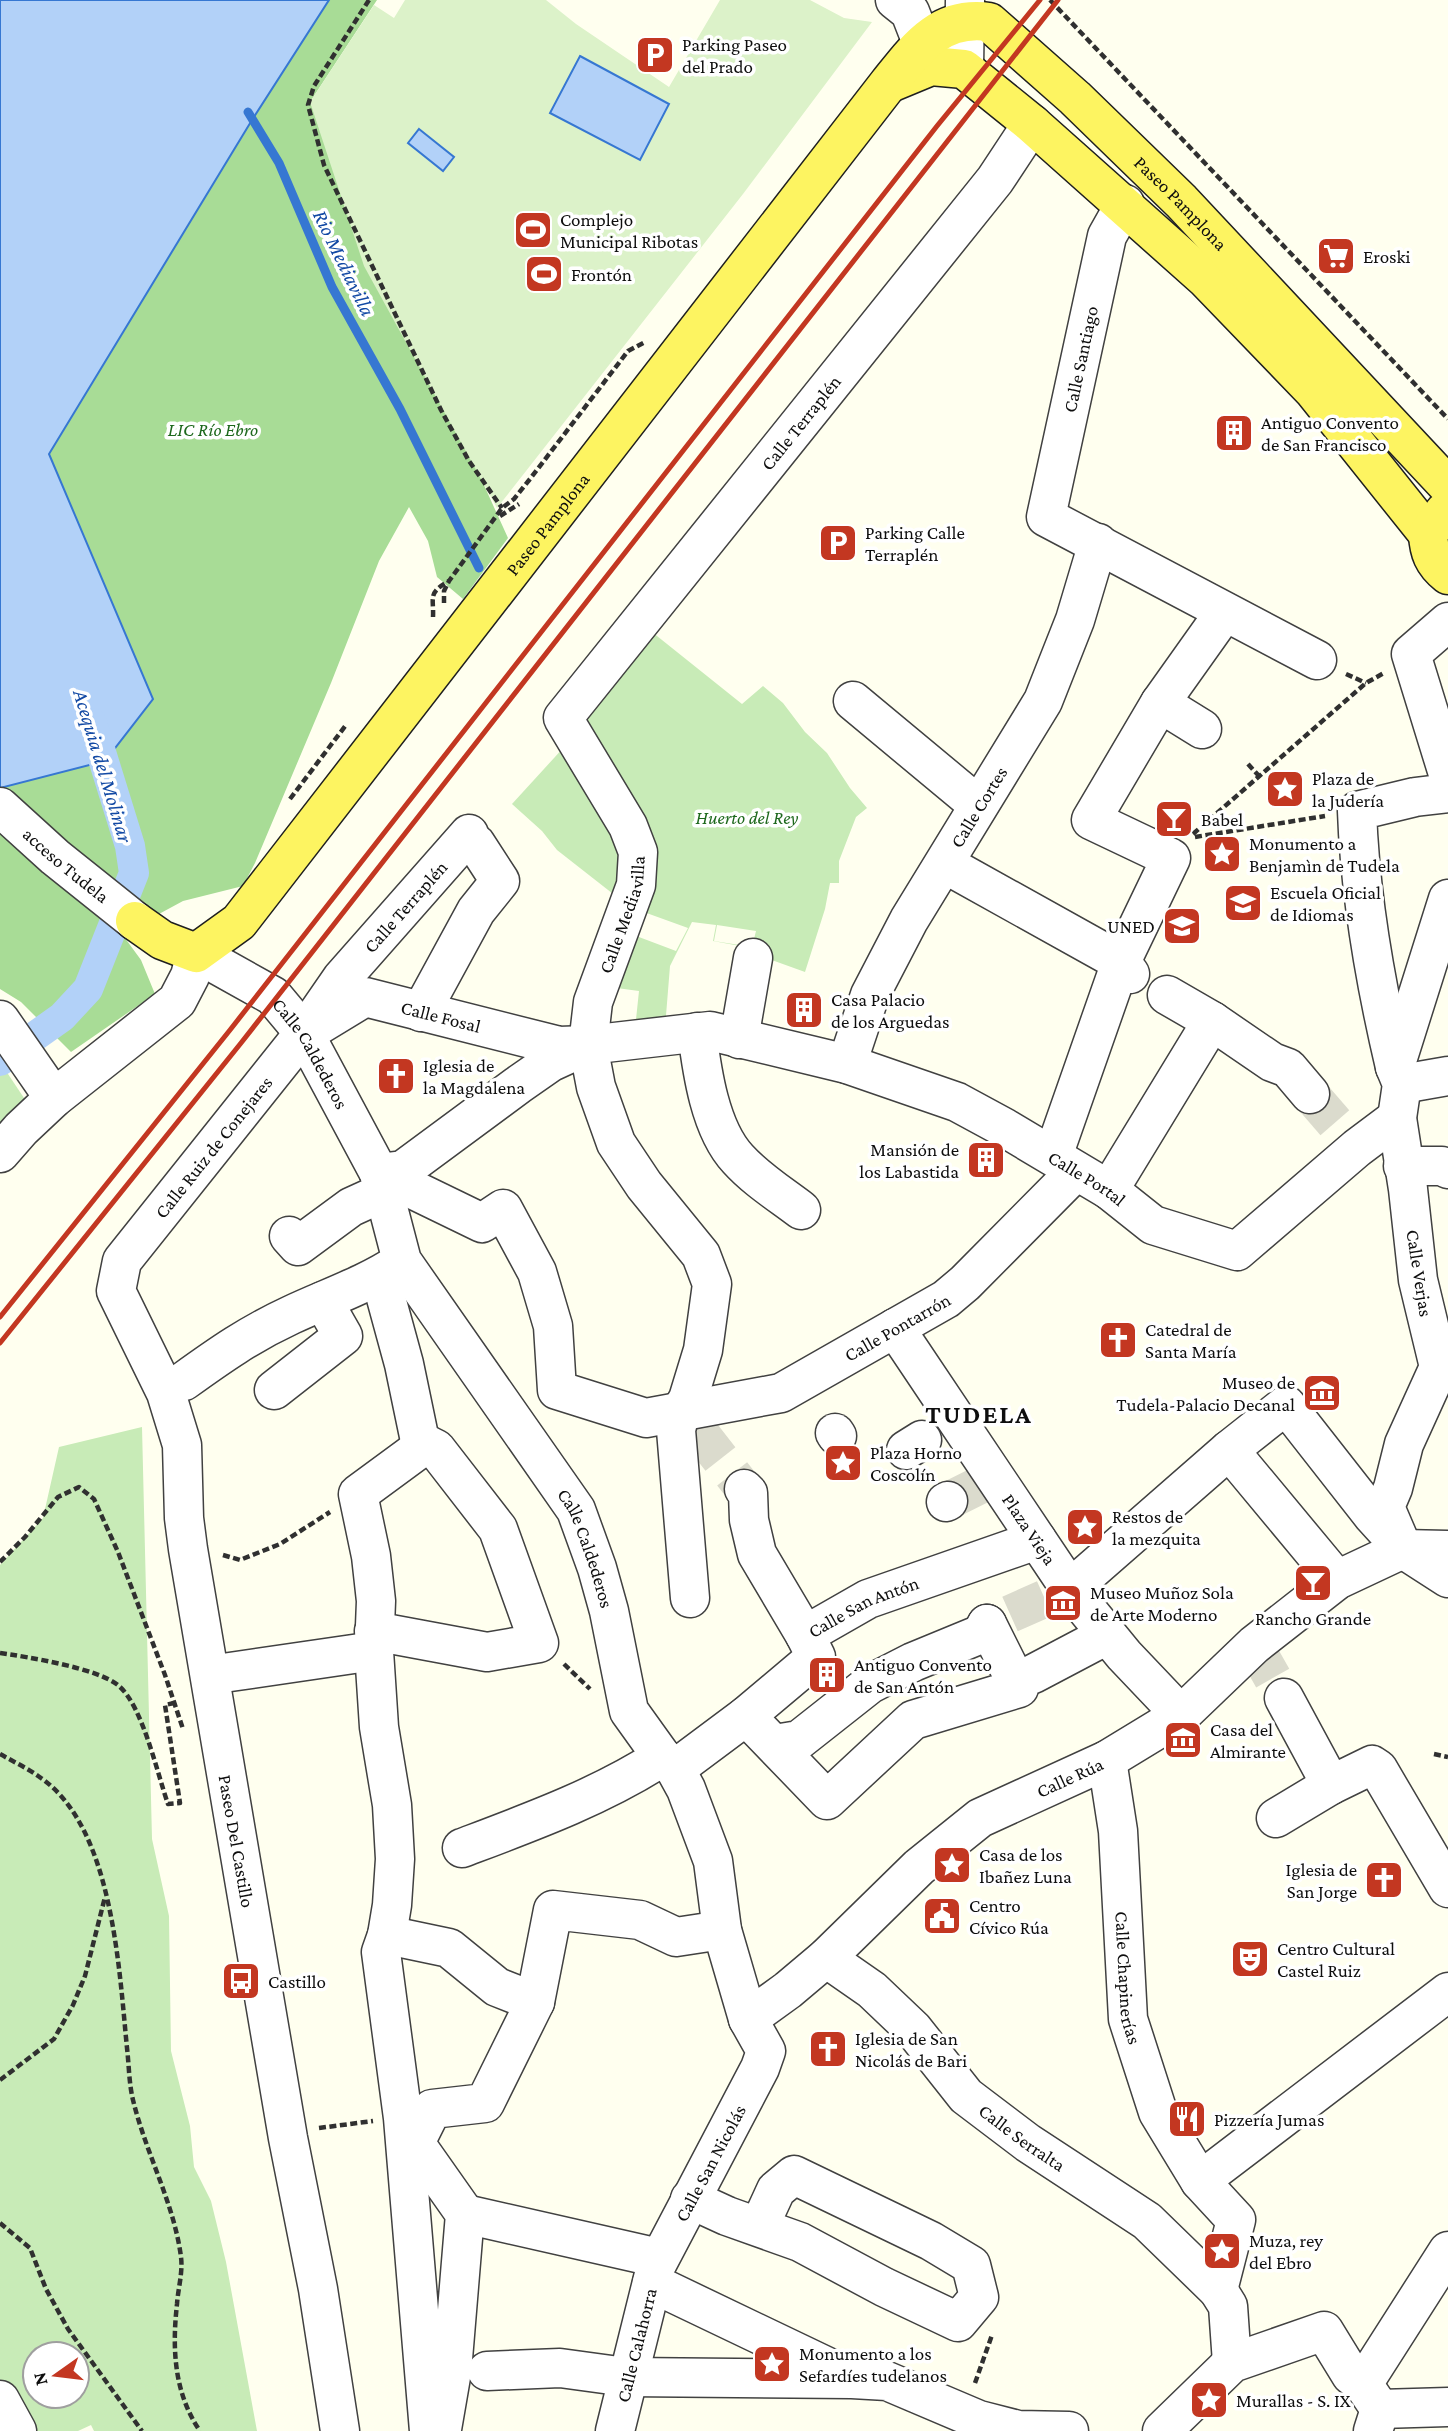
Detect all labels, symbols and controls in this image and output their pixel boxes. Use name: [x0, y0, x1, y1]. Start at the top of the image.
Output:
parking icon: Parking Paseo del Prado: [634, 34, 676, 76]
place label: Parking Paseo del Prado: [682, 34, 787, 77]
street label: Paseo Pamplona: [1130, 152, 1232, 255]
water label: Rio Mediavilla: [308, 206, 380, 320]
sports icon: Complejo Municipal Ribotas: [512, 209, 554, 251]
place label: Complejo Municipal Ribotas: [560, 209, 698, 252]
supermarket icon: Eroski: [1315, 235, 1357, 277]
place label: Eroski: [1363, 246, 1411, 267]
sports icon: Frontón: [523, 253, 565, 295]
place label: Frontón: [571, 264, 632, 285]
street label: Calle Santiago: [1059, 304, 1102, 414]
street label: Calle Terraplén: [756, 371, 845, 474]
building icon: Antiguo Convento de San Francisco: [1213, 412, 1255, 454]
place label: Antiguo Convento de San Francisco: [1261, 412, 1399, 455]
park label: LIC Río Ebro: [168, 419, 258, 440]
street label: Paseo Pamplona: [502, 469, 594, 579]
parking icon: Parking Calle Terraplén: [817, 522, 859, 564]
place label: Parking Calle Terraplén: [865, 522, 965, 565]
water label: Acequia del Molinar: [68, 686, 138, 846]
street label: Calle Cortes: [946, 763, 1011, 851]
place icon: Plaza de la Judería: [1264, 768, 1306, 810]
place label: Plaza de la Judería: [1312, 768, 1384, 811]
bar icon: Babel: [1153, 798, 1195, 840]
park label: Huerto del Rey: [696, 807, 798, 828]
place label: Babel: [1201, 809, 1243, 830]
street label: acceso Tudela: [19, 823, 113, 907]
place icon: Monumento a Benjamìn de Tudela: [1201, 833, 1243, 875]
place label: Monumento a Benjamìn de Tudela: [1249, 833, 1400, 877]
street label: Calle Mediavilla: [595, 855, 649, 976]
street label: Calle Terraplén: [360, 857, 452, 957]
school or university icon: Escuela Oficial de Idiomas: [1222, 882, 1264, 924]
place label: Escuela Oficial de Idiomas: [1270, 882, 1381, 925]
school or university icon: UNED: [1161, 905, 1203, 947]
place label: UNED: [1107, 916, 1155, 937]
building icon: Casa Palacio de los Arguedas: [783, 989, 825, 1031]
place label: Casa Palacio de los Arguedas: [831, 989, 949, 1032]
street label: Calle Caldederos: [268, 994, 353, 1112]
street label: Calle Fosal: [399, 997, 483, 1037]
church icon: Iglesia de la Magdalena: [375, 1055, 417, 1097]
place label: Iglesia de la Magdalena: [423, 1055, 525, 1098]
street label: Calle Ruiz de Conejares: [151, 1072, 276, 1222]
place label: Mansión de los Labastida: [859, 1139, 959, 1182]
building icon: Mansión de los Labastida: [965, 1139, 1007, 1181]
street label: Calle Portal: [1045, 1146, 1130, 1210]
street label: Calle Verjas: [1401, 1228, 1437, 1318]
street label: Calle Pontarrón: [841, 1289, 954, 1366]
church icon: Catedral de Santa María: [1097, 1319, 1139, 1361]
place label: Catedral de Santa María: [1145, 1319, 1237, 1362]
place label: Museo de Tudela-Palacio Decanal: [1116, 1372, 1295, 1415]
museum icon: Museo de Tudela-Palacio Decanal: [1301, 1372, 1343, 1414]
district label: TUDELA: [925, 1400, 1033, 1429]
place icon: Plaza Horno Coscolín: [822, 1442, 864, 1484]
place label: Plaza Horno Coscolín: [870, 1442, 962, 1485]
street label: Calle Caldederos: [553, 1484, 618, 1610]
street label: Plaza Vieja: [998, 1490, 1061, 1569]
place icon: Restos de la mezquita: [1064, 1506, 1106, 1548]
place label: Restos de la mezquita: [1112, 1506, 1201, 1549]
bar icon: Rancho Grande: [1292, 1562, 1334, 1604]
street label: Calle San Antón: [805, 1572, 921, 1642]
museum icon: Museo Muñoz Sola de Arte Moderno: [1042, 1582, 1084, 1624]
place label: Museo Muñoz Sola de Arte Moderno: [1090, 1582, 1234, 1625]
place label: Rancho Grande: [1255, 1608, 1371, 1629]
building icon: Antiguo Convento de San Antón: [806, 1654, 848, 1696]
place label: Antiguo Convento de San Antón: [854, 1654, 992, 1697]
museum icon: Casa del Almirante: [1162, 1719, 1204, 1761]
place label: Casa del Almirante: [1210, 1719, 1286, 1762]
street label: Calle Rúa: [1033, 1753, 1107, 1802]
street label: Paseo Del Castillo: [214, 1773, 259, 1909]
place icon: Casa de los Ibañez Luna: [931, 1844, 973, 1886]
place label: Casa de los Ibañez Luna: [979, 1844, 1072, 1887]
place label: Iglesia de San Jorge: [1286, 1859, 1357, 1902]
church icon: Iglesia de San Jorge: [1363, 1859, 1405, 1901]
public building icon: Centro Cívico Rúa: [921, 1895, 963, 1937]
place label: Centro Cívico Rúa: [969, 1895, 1049, 1938]
street label: Calle Chapinerías: [1111, 1911, 1145, 2047]
theatre icon: Centro Cultural Castel Ruiz: [1229, 1938, 1271, 1980]
place label: Centro Cultural Castel Ruiz: [1277, 1938, 1395, 1981]
bus stop icon: Castillo: [220, 1960, 262, 2002]
place label: Castillo: [268, 1971, 326, 1992]
church icon: Iglesia de San Nicolás de Bari: [807, 2028, 849, 2070]
place label: Iglesia de San Nicolás de Bari: [855, 2028, 967, 2071]
restaurant icon: Pizzería Jumas: [1166, 2098, 1208, 2140]
street label: Calle Serralta: [975, 2100, 1069, 2176]
street label: Calle San Nicolás: [671, 2101, 750, 2225]
place label: Pizzería Jumas: [1214, 2109, 1324, 2130]
place icon: Muza, rey del Ebro: [1201, 2230, 1243, 2272]
place label: Muza, rey del Ebro: [1249, 2230, 1323, 2273]
street label: Calle Calahorra: [612, 2286, 661, 2404]
north arrow: [21, 2340, 91, 2410]
place icon: Monumento a los Sefardíes tudelanos: [751, 2343, 793, 2385]
place label: Monumento a los Sefardíes tudelanos: [799, 2343, 947, 2386]
text: N: [28, 2370, 52, 2388]
place icon: Murallas - S. IX: [1188, 2379, 1230, 2421]
place label: Murallas - S. IX: [1236, 2390, 1351, 2411]

